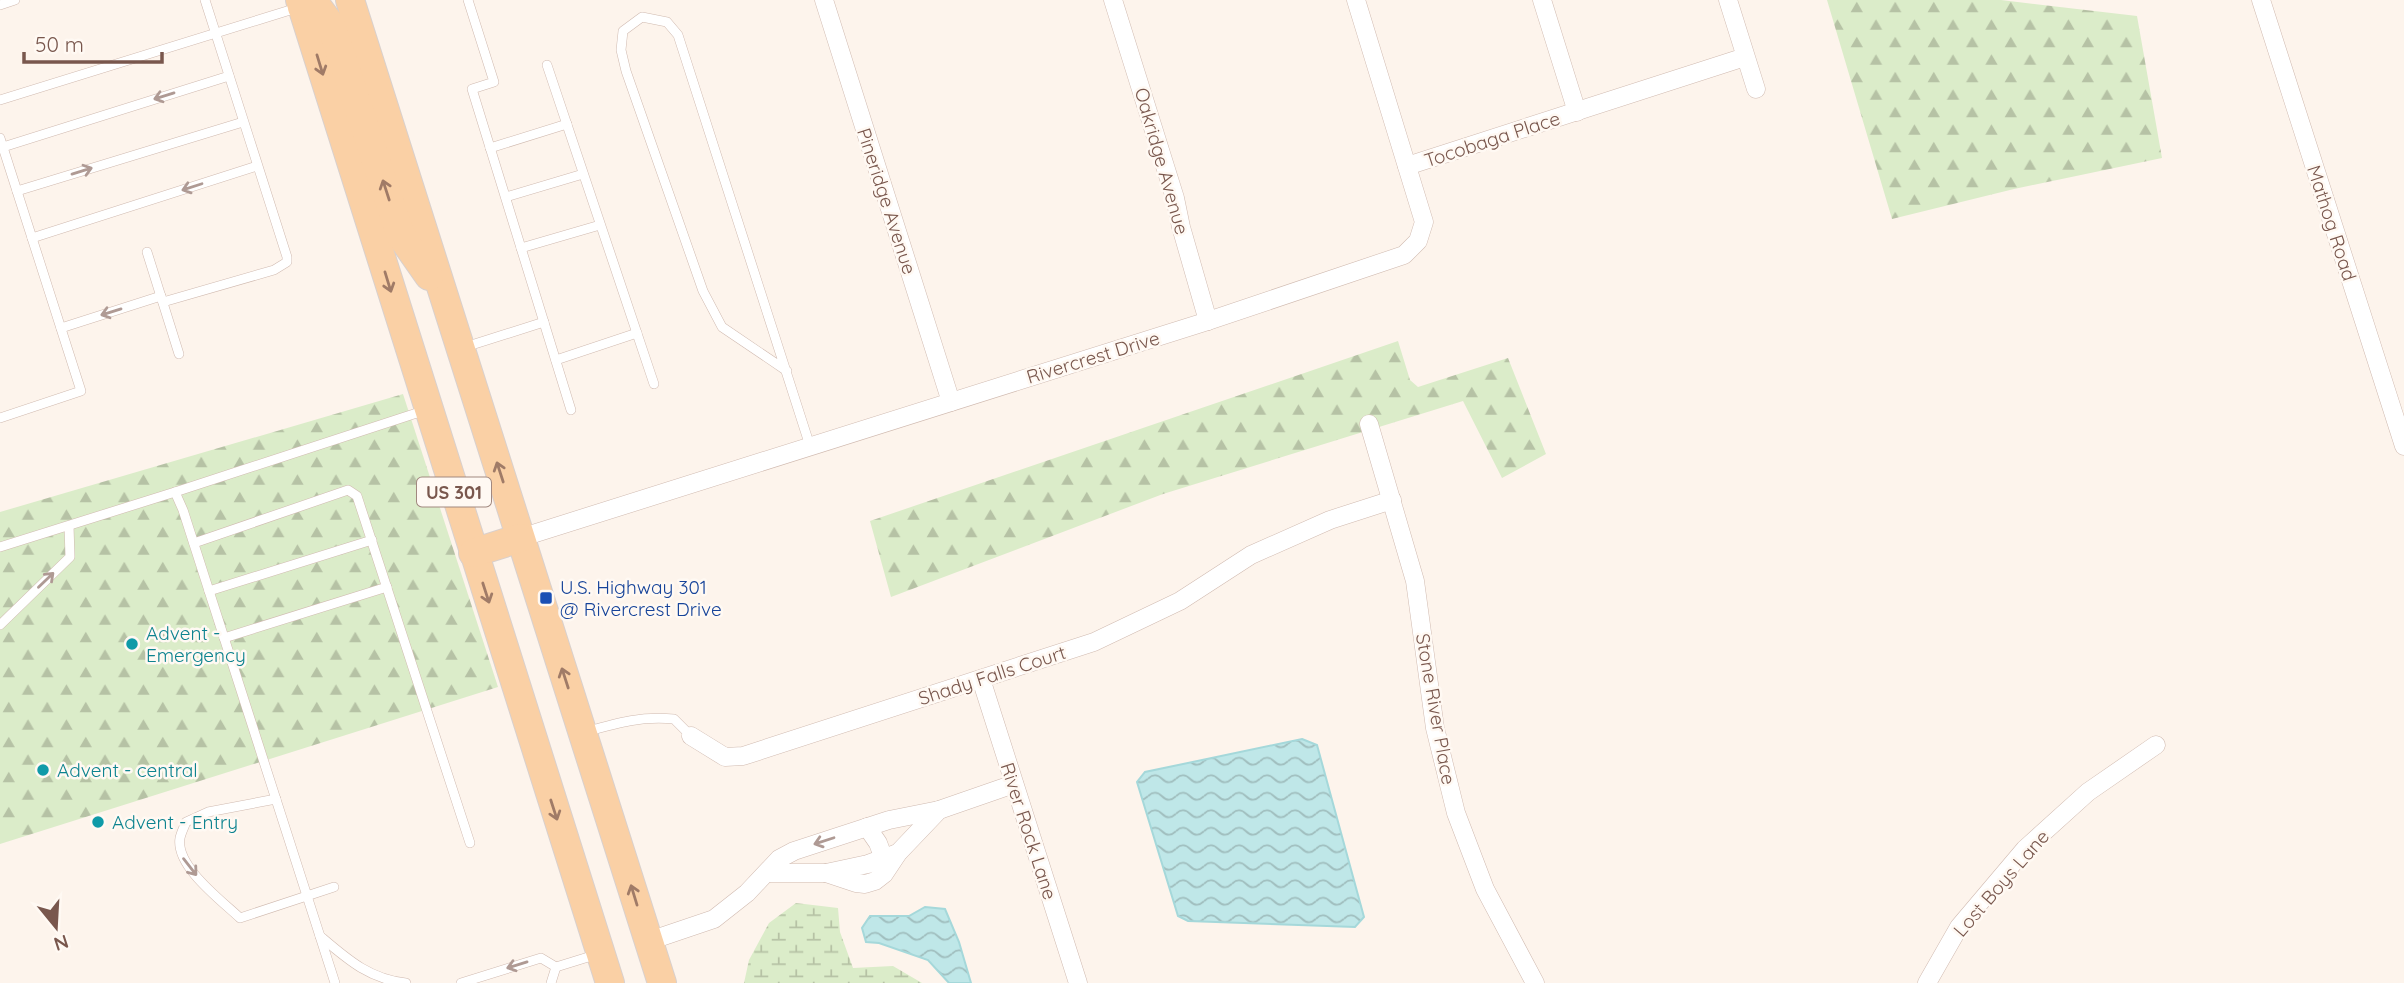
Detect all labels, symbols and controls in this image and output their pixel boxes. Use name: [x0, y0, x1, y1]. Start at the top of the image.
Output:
scale bar: [24, 21, 163, 65]
text: 50 m: [35, 31, 84, 57]
one-way arrow: [315, 54, 328, 76]
street label: Oakridge Avenue: [1130, 85, 1194, 237]
one-way arrow: [153, 90, 175, 103]
street label: Tocobaga Place: [1421, 106, 1563, 172]
street label: Pineridge Avenue: [852, 125, 922, 277]
street label: Mathog Road: [2302, 162, 2362, 284]
one-way arrow: [71, 164, 93, 177]
one-way arrow: [379, 179, 392, 201]
one-way arrow: [182, 182, 204, 194]
one-way arrow: [383, 271, 396, 293]
one-way arrow: [100, 307, 122, 319]
street label: Rivercrest Drive: [1023, 325, 1163, 389]
one-way arrow: [493, 462, 505, 484]
road number: US 301: [417, 478, 491, 506]
one-way arrow: [37, 571, 54, 588]
place label: U.S. Highway 301 @ Rivercrest Drive: [560, 575, 722, 621]
one-way arrow: [480, 581, 493, 603]
marker: U.S. Highway 301 @ Rivercrest Drive: [538, 590, 554, 606]
place label: Advent - Emergency: [146, 621, 246, 667]
street label: Stone River Place: [1411, 631, 1461, 787]
marker: Advent - Emergency: [124, 636, 140, 652]
street label: Shady Falls Court: [915, 640, 1069, 710]
one-way arrow: [558, 667, 571, 689]
place label: Advent - central: [57, 758, 198, 782]
street label: River Rock Lane: [996, 759, 1062, 903]
marker: Advent - central: [35, 762, 51, 778]
one-way arrow: [549, 798, 562, 820]
place label: Advent - Entry: [112, 810, 238, 834]
marker: Advent - Entry: [90, 814, 106, 830]
street label: Lost Boys Lane: [1948, 825, 2054, 941]
one-way arrow: [814, 836, 836, 848]
one-way arrow: [182, 857, 197, 875]
one-way arrow: [627, 884, 639, 906]
north arrow: [21, 892, 91, 962]
text: N: [51, 930, 72, 957]
one-way arrow: [507, 960, 529, 973]

